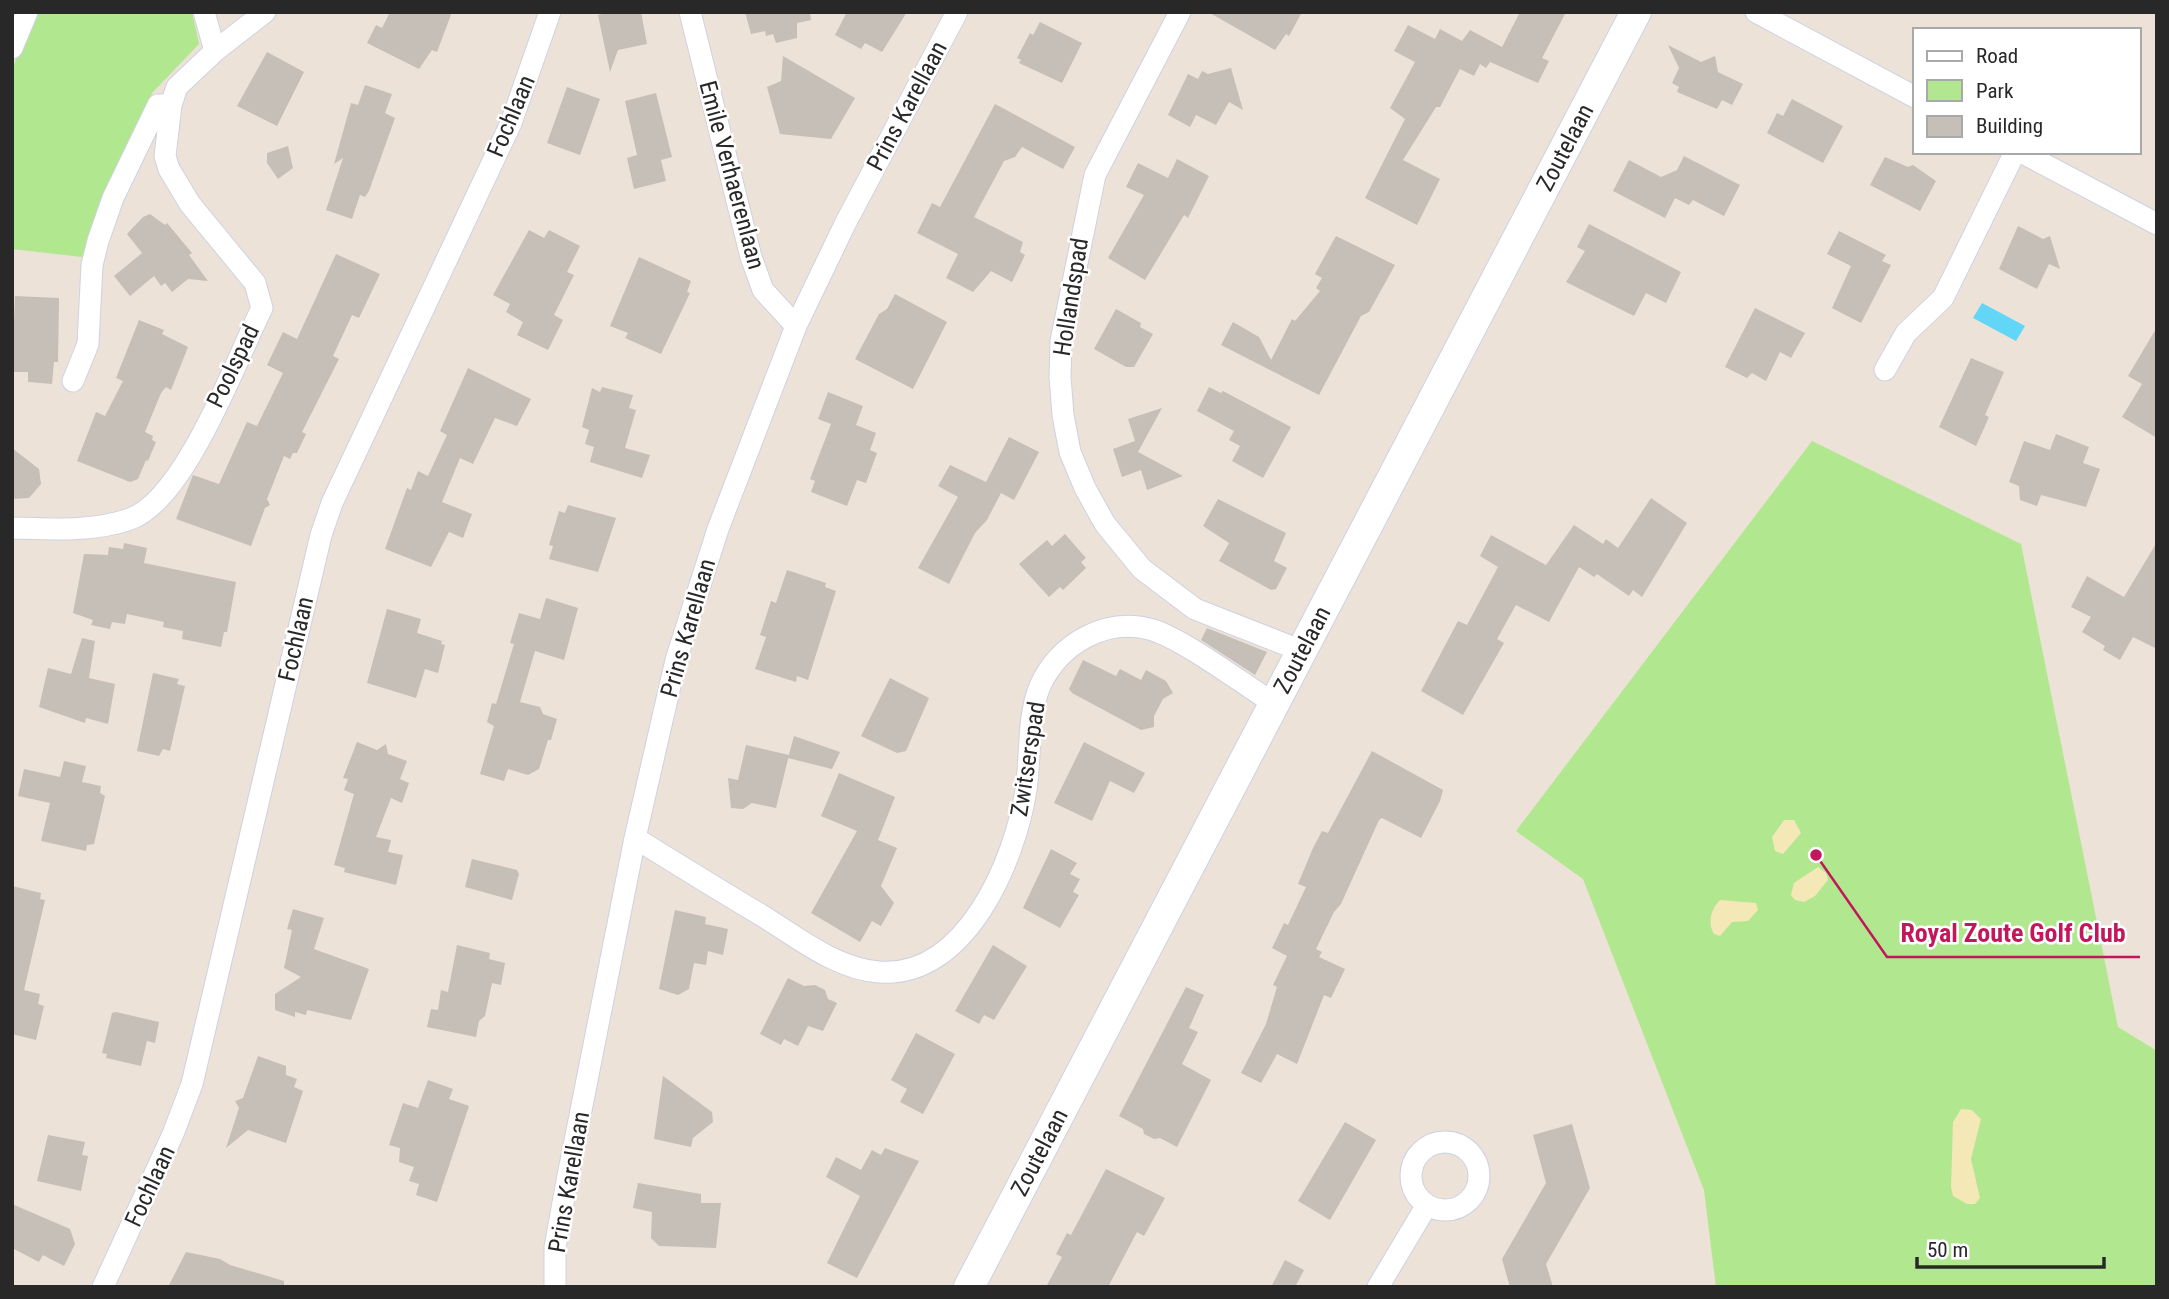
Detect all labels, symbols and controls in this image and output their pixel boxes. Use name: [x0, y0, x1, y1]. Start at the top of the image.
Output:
legend: [1913, 28, 2141, 154]
street label: Prins Karellaan: [861, 36, 953, 176]
text: Road: [1976, 44, 2018, 68]
street label: Fochlaan: [481, 71, 541, 161]
street label: Emile Verhaerenlaan: [693, 78, 771, 272]
text: Park: [1976, 79, 2014, 103]
street label: Zoutelaan: [1531, 99, 1599, 196]
text: Building: [1976, 114, 2043, 138]
street label: Hollandspad: [1048, 236, 1094, 358]
street label: Poolspad: [201, 320, 265, 412]
street label: Prins Karellaan: [655, 556, 721, 700]
street label: Fochlaan: [273, 594, 319, 684]
street label: Zoutelaan: [1268, 602, 1337, 698]
street label: Zwitserspad: [1005, 699, 1051, 819]
callout: Royal Zoute Golf Club: [1887, 910, 2140, 957]
text: Royal Zoute Golf Club: [1900, 918, 2126, 948]
street label: Zoutelaan: [1005, 1104, 1074, 1201]
street label: Prins Karellaan: [543, 1109, 595, 1255]
street label: Fochlaan: [119, 1141, 181, 1231]
scale bar: [1917, 1226, 2104, 1270]
text: 50 m: [1927, 1238, 1968, 1262]

